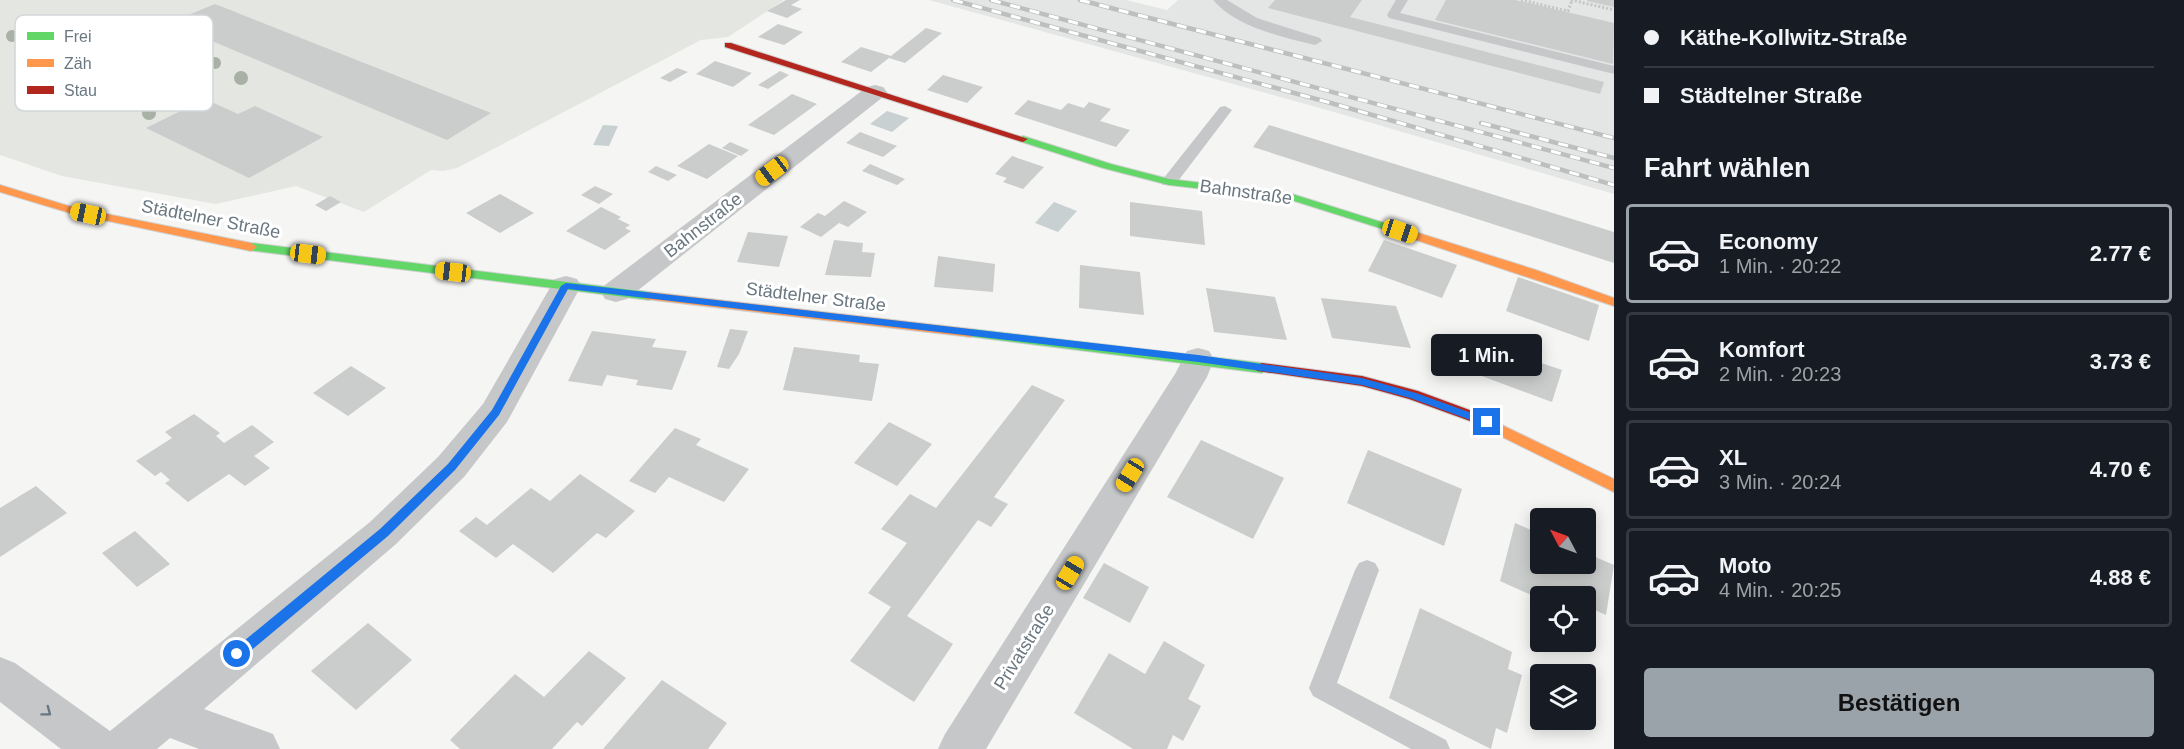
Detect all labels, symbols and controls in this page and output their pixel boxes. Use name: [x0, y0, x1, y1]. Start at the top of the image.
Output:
legend: [15, 15, 213, 111]
text: Käthe-Kollwitz-Straße: [1680, 25, 1907, 50]
text: Frei: [64, 28, 92, 45]
text: Zäh: [64, 55, 92, 72]
text: Stau: [64, 82, 97, 99]
text: Städtelner Straße: [1680, 83, 1862, 108]
car: [752, 153, 792, 189]
text: Fahrt wählen: [1644, 153, 1811, 183]
street label: Bahnstraße: [1199, 176, 1293, 208]
street label: Bahnstraße: [660, 188, 746, 262]
street label: Städtelner Straße: [140, 196, 282, 242]
car: [69, 201, 107, 227]
car: [1380, 217, 1420, 245]
icon: car: [1647, 227, 1701, 281]
text: Economy: [1719, 229, 1818, 254]
text: 2.77 €: [2090, 241, 2151, 266]
car: [289, 243, 327, 265]
text: 1 Min. · 20:22: [1719, 255, 1841, 277]
car: [434, 261, 472, 283]
street label: Städtelner Straße: [745, 278, 887, 316]
callout: 1 Min.: [1432, 335, 1543, 377]
icon: car: [1647, 335, 1701, 389]
text: Komfort: [1719, 337, 1805, 362]
text: 1 Min.: [1458, 344, 1515, 366]
text: 3.73 €: [2090, 349, 2151, 374]
text: 2 Min. · 20:23: [1719, 363, 1841, 385]
route end: [1473, 408, 1500, 435]
icon: car: [1647, 443, 1701, 497]
text: XL: [1719, 445, 1747, 470]
car: [1113, 455, 1147, 495]
text: 4.70 €: [2090, 457, 2151, 482]
text: 3 Min. · 20:24: [1719, 471, 1841, 493]
north arrow: [1530, 508, 1596, 574]
map controls: [1530, 508, 1596, 730]
icon: car: [1647, 551, 1701, 605]
car: [1053, 553, 1087, 593]
text: Moto: [1719, 553, 1772, 578]
text: 4.88 €: [2090, 565, 2151, 590]
text: 4 Min. · 20:25: [1719, 579, 1841, 601]
button: locate: [1530, 586, 1596, 652]
street label: Privatstraße: [990, 601, 1058, 693]
route start: [223, 640, 250, 667]
button: layers: [1530, 664, 1596, 730]
button: Bestätigen: [1644, 668, 2154, 737]
one-way arrow: [40, 704, 51, 715]

